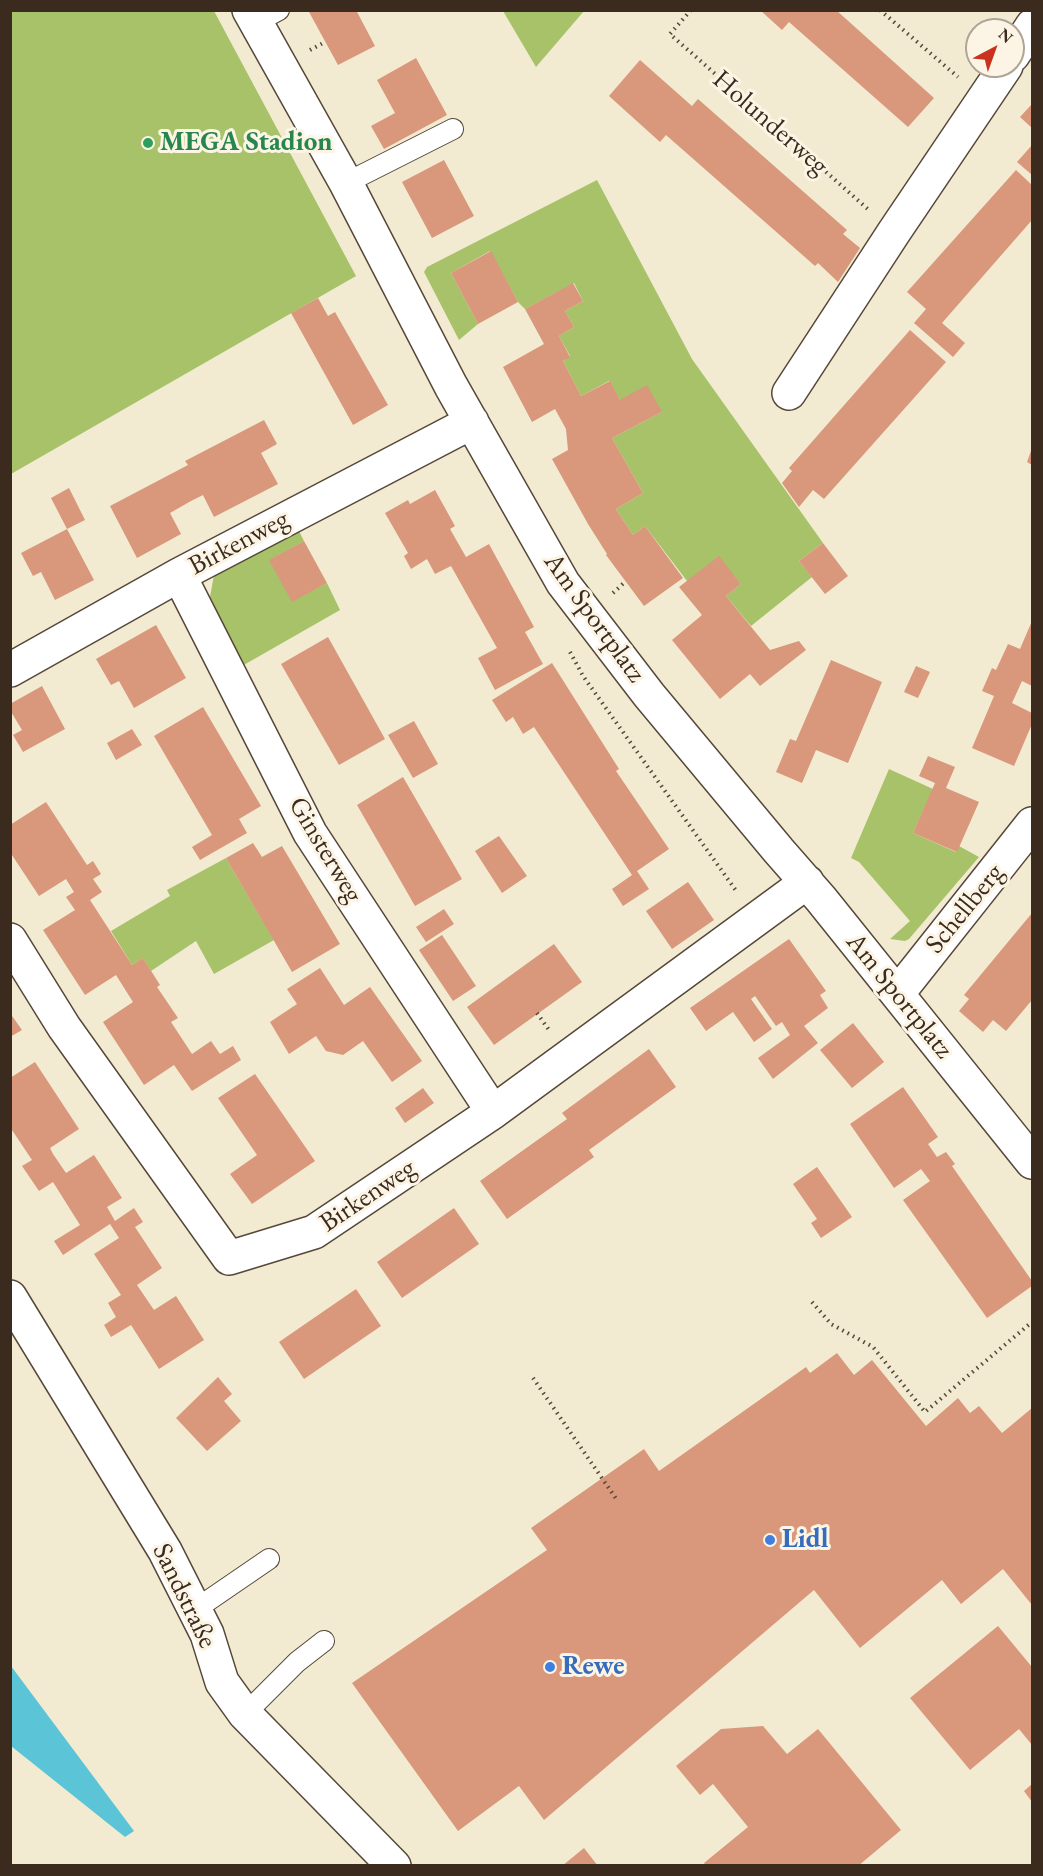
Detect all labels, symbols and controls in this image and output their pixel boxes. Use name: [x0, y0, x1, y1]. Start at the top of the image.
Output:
north arrow: [965, 18, 1025, 78]
text: N: [994, 23, 1018, 48]
street label: Holunderweg: [705, 64, 835, 182]
place label: MEGA Stadion: [160, 127, 333, 159]
marker: MEGA Stadion: [141, 136, 155, 150]
street label: Birkenweg: [184, 503, 294, 583]
street label: Am Sportplatz: [536, 547, 652, 689]
street label: Ginsterweg: [281, 791, 369, 909]
street label: Schellberg: [919, 858, 1011, 960]
street label: Am Sportplatz: [839, 927, 959, 1065]
street label: Birkenweg: [314, 1152, 422, 1240]
place label: Lidl: [782, 1524, 828, 1556]
marker: Lidl: [763, 1533, 777, 1547]
street label: Sandstraße: [145, 1538, 223, 1654]
place label: Rewe: [562, 1651, 625, 1683]
marker: Rewe: [543, 1660, 557, 1674]

